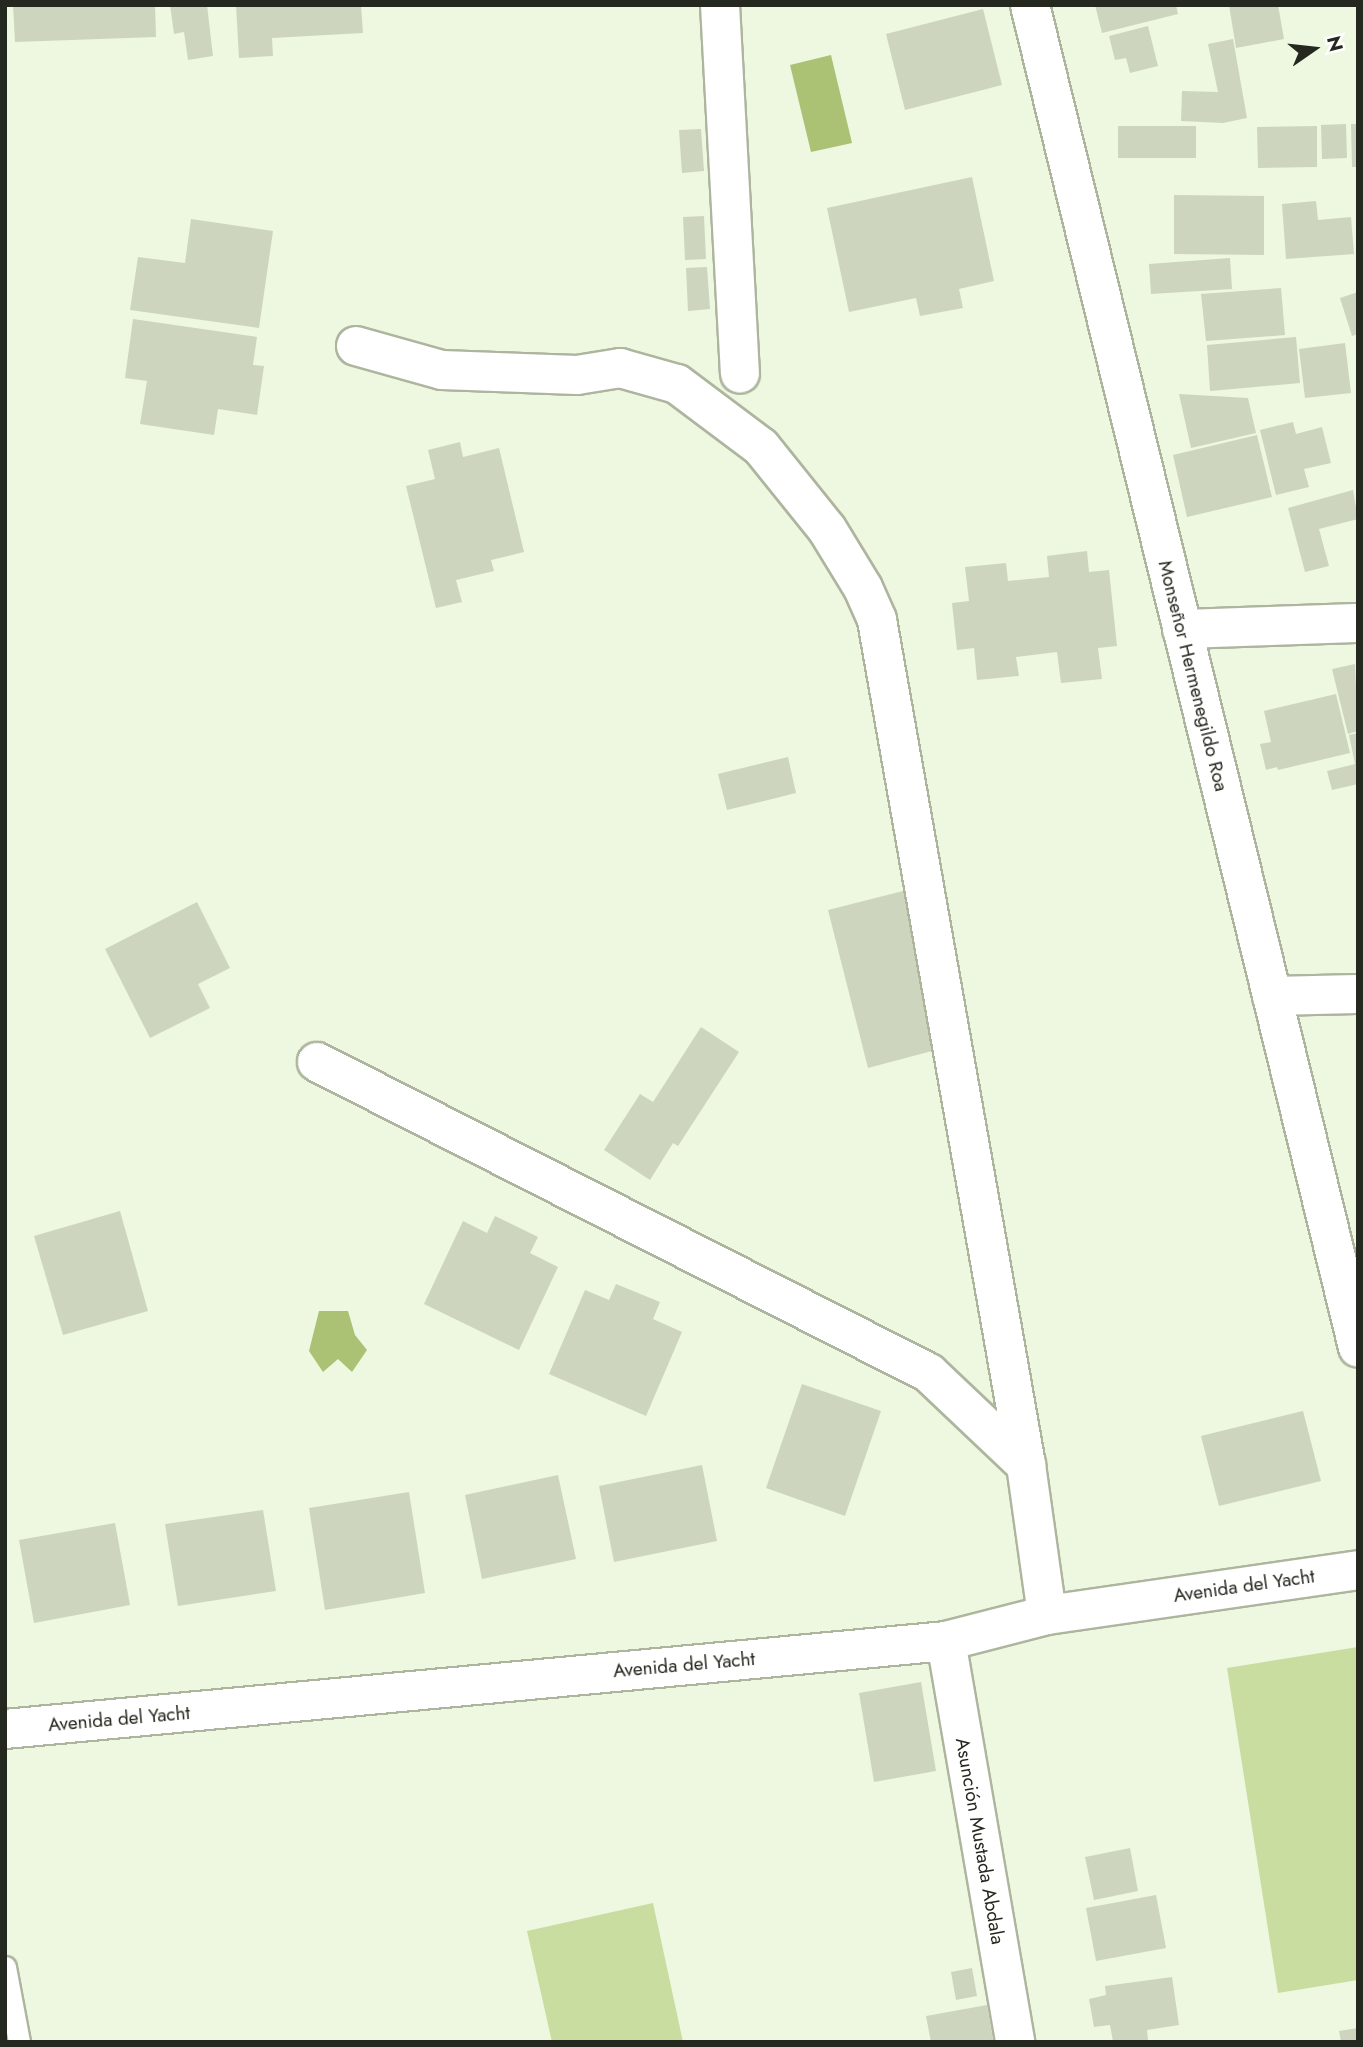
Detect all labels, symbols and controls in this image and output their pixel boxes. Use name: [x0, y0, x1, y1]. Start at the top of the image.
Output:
north arrow: [1279, 14, 1349, 84]
text: N: [1320, 33, 1350, 54]
street label: Monseñor Hermenegildo Roa: [1153, 558, 1233, 794]
street label: Avenida del Yacht: [1172, 1565, 1316, 1607]
street label: Avenida del Yacht: [612, 1647, 756, 1683]
street label: Avenida del Yacht: [47, 1701, 191, 1737]
street label: Asunción Mustada Abdala: [951, 1736, 1009, 1946]

